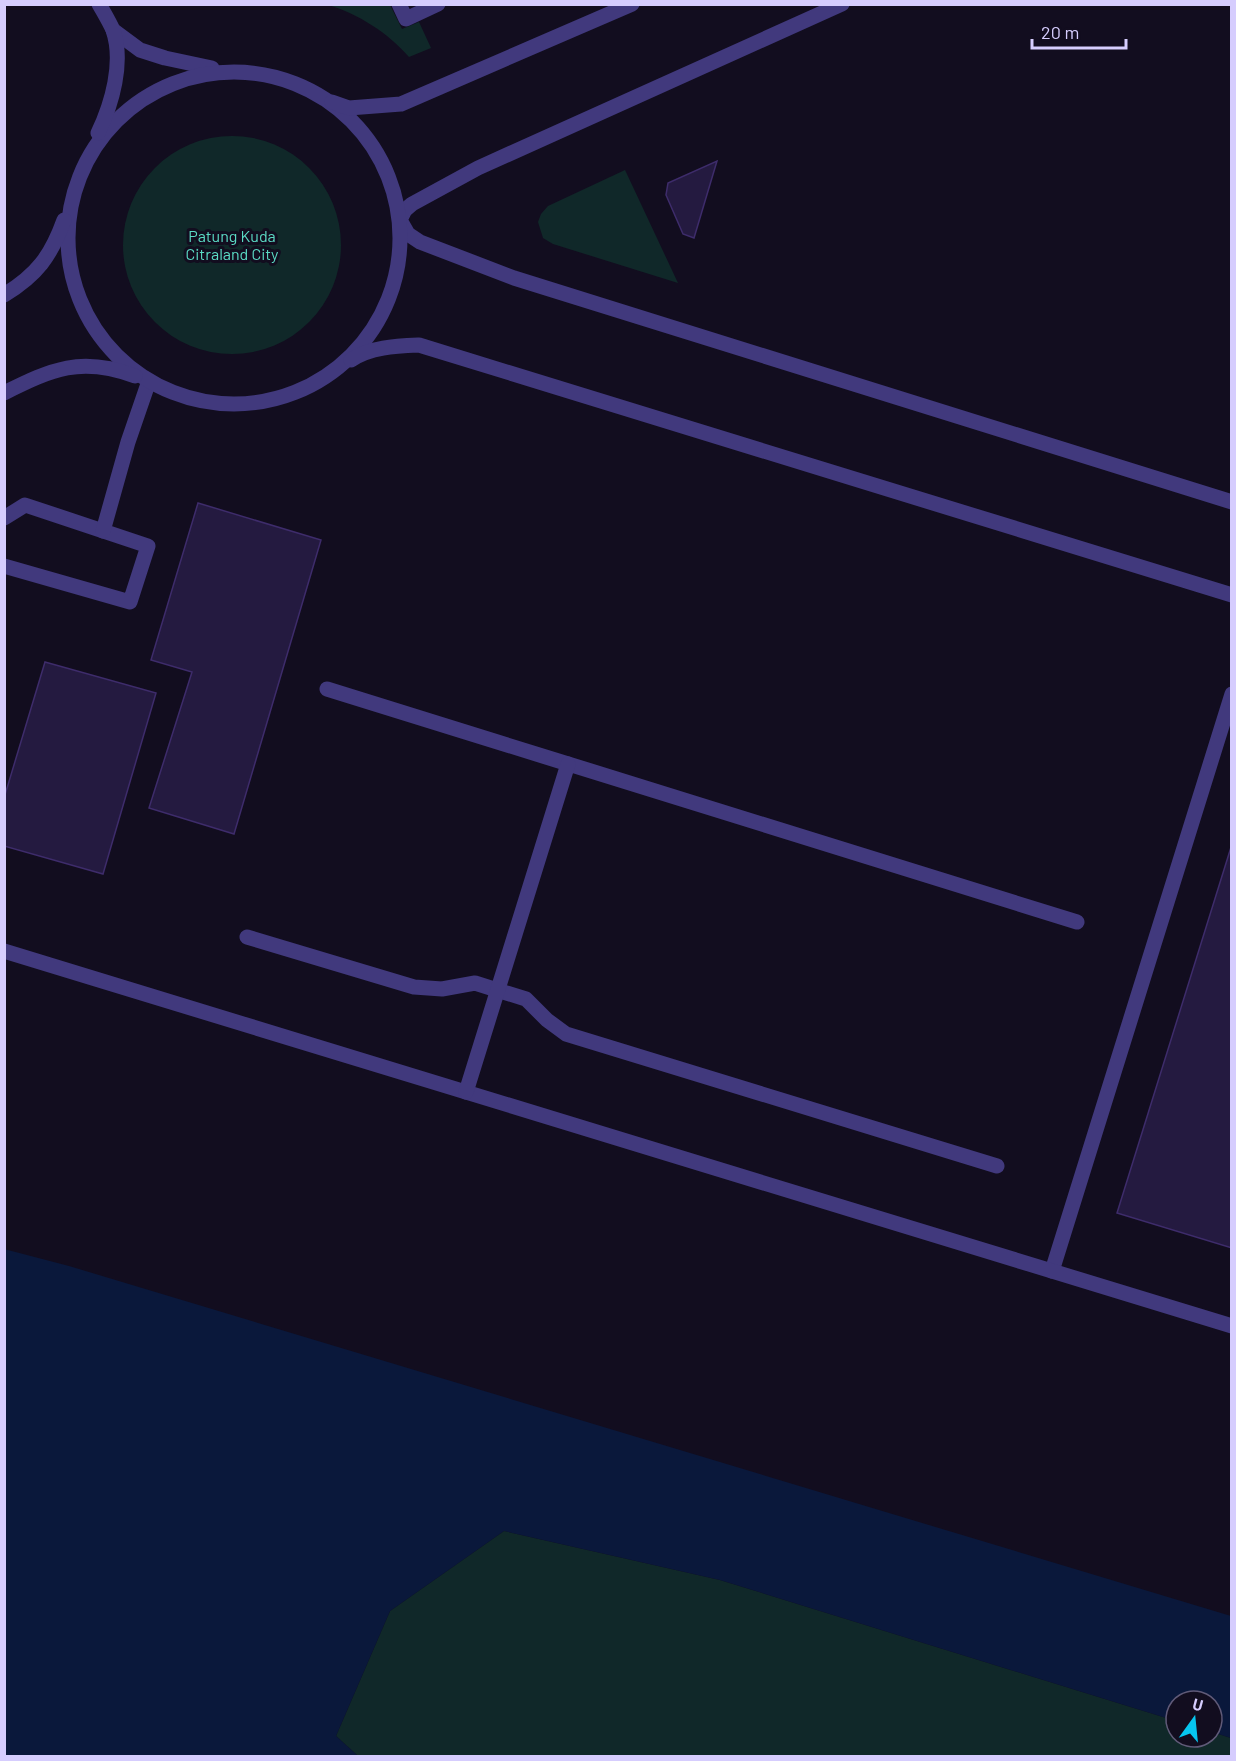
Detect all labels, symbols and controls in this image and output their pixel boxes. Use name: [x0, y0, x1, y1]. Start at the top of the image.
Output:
scale bar: [1032, 12, 1126, 50]
text: 20 m: [1041, 21, 1079, 43]
park label: Patung Kuda Citraland City: [186, 226, 279, 263]
north arrow: [1164, 1689, 1224, 1749]
text: U: [1191, 1694, 1205, 1715]

